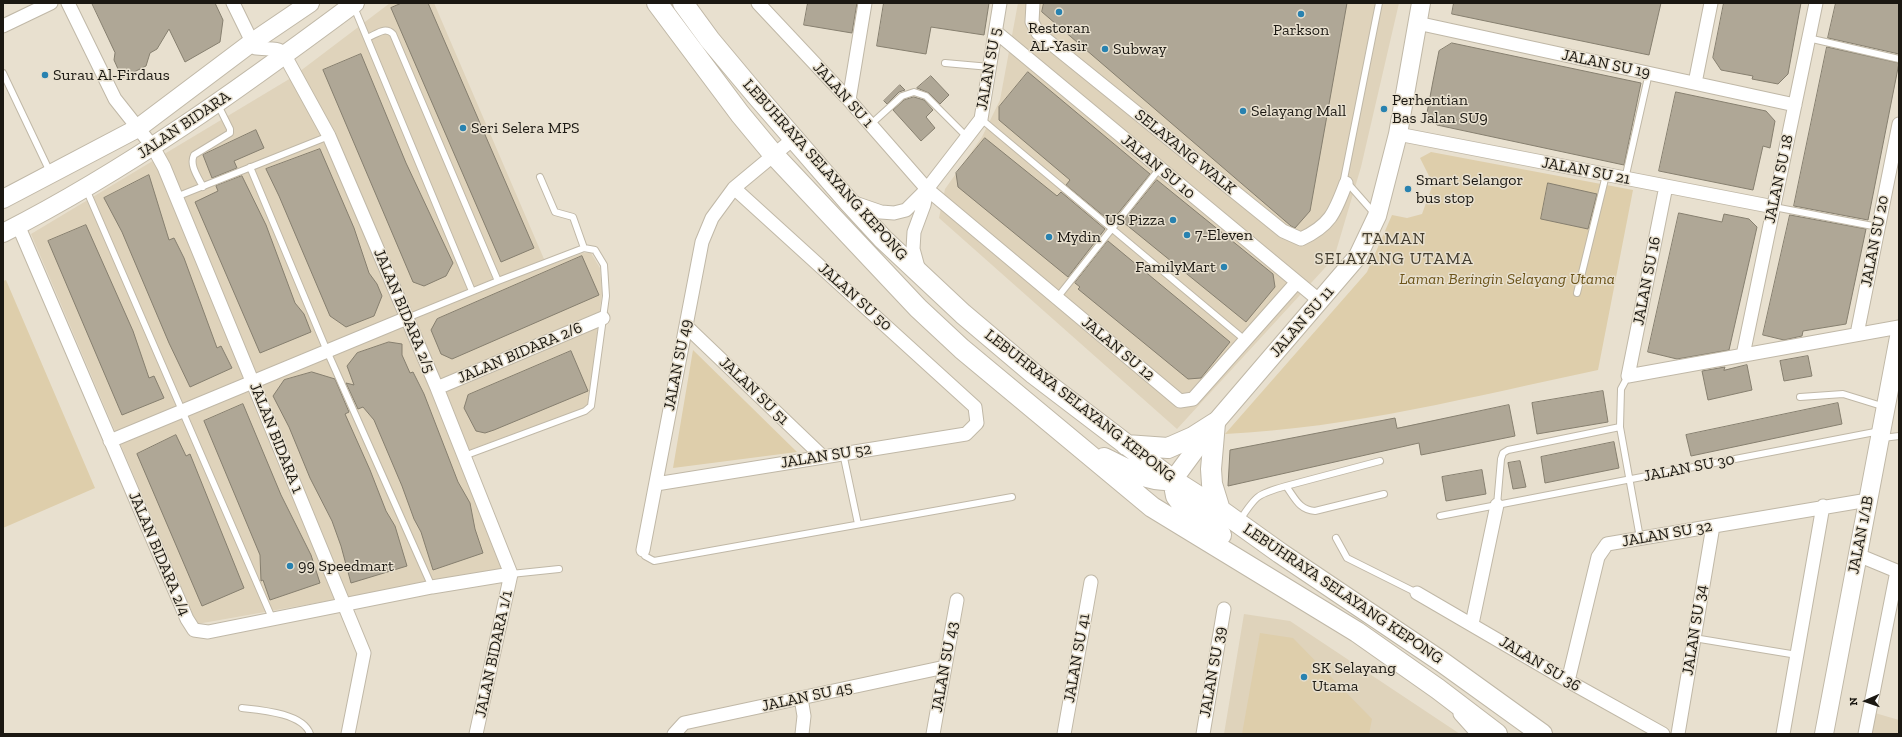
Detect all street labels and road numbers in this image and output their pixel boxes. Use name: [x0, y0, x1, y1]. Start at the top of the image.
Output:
street label: JALAN SU 5: [972, 26, 1006, 112]
street label: JALAN SU 19: [1560, 45, 1652, 83]
street label: JALAN SU 1: [809, 58, 877, 132]
street label: LEBUHRAYA SELAYANG KEPONG: [739, 76, 911, 264]
street label: JALAN BIDARA: [134, 87, 234, 163]
street label: SELAYANG WALK: [1131, 105, 1239, 199]
street label: JALAN SU 10: [1117, 131, 1199, 203]
street label: JALAN SU 18: [1760, 133, 1798, 225]
street label: JALAN SU 21: [1540, 153, 1632, 189]
street label: JALAN SU 20: [1857, 194, 1893, 288]
street label: JALAN SU 16: [1629, 235, 1665, 327]
street label: JALAN BIDARA 2/5: [369, 246, 439, 376]
street label: JALAN SU 50: [814, 259, 896, 335]
street label: JALAN SU 11: [1266, 283, 1338, 361]
street label: JALAN SU 12: [1077, 313, 1159, 385]
street label: JALAN BIDARA 2/6: [455, 318, 585, 388]
street label: JALAN SU 49: [660, 318, 696, 412]
street label: LEBUHRAYA SELAYANG KEPONG: [981, 325, 1179, 487]
street label: JALAN SU 51: [715, 353, 793, 429]
street label: JALAN BIDARA 1: [245, 380, 307, 496]
street label: JALAN SU 52: [779, 439, 873, 473]
street label: JALAN SU 30: [1642, 450, 1736, 486]
street label: JALAN BIDARA 2/4: [124, 489, 194, 619]
street label: JALAN 1/1B: [1844, 494, 1878, 576]
street label: JALAN SU 32: [1620, 517, 1714, 551]
street label: LEBUHRAYA SELAYANG KEPONG: [1239, 520, 1447, 668]
street label: JALAN SU 34: [1678, 583, 1712, 677]
street label: JALAN BIDARA 1/1: [471, 589, 517, 719]
street label: JALAN SU 41: [1060, 612, 1094, 704]
street label: JALAN SU 43: [928, 620, 962, 714]
street label: JALAN SU 39: [1196, 625, 1230, 719]
street label: JALAN SU 36: [1496, 632, 1584, 696]
street label: JALAN SU 45: [760, 678, 854, 716]

